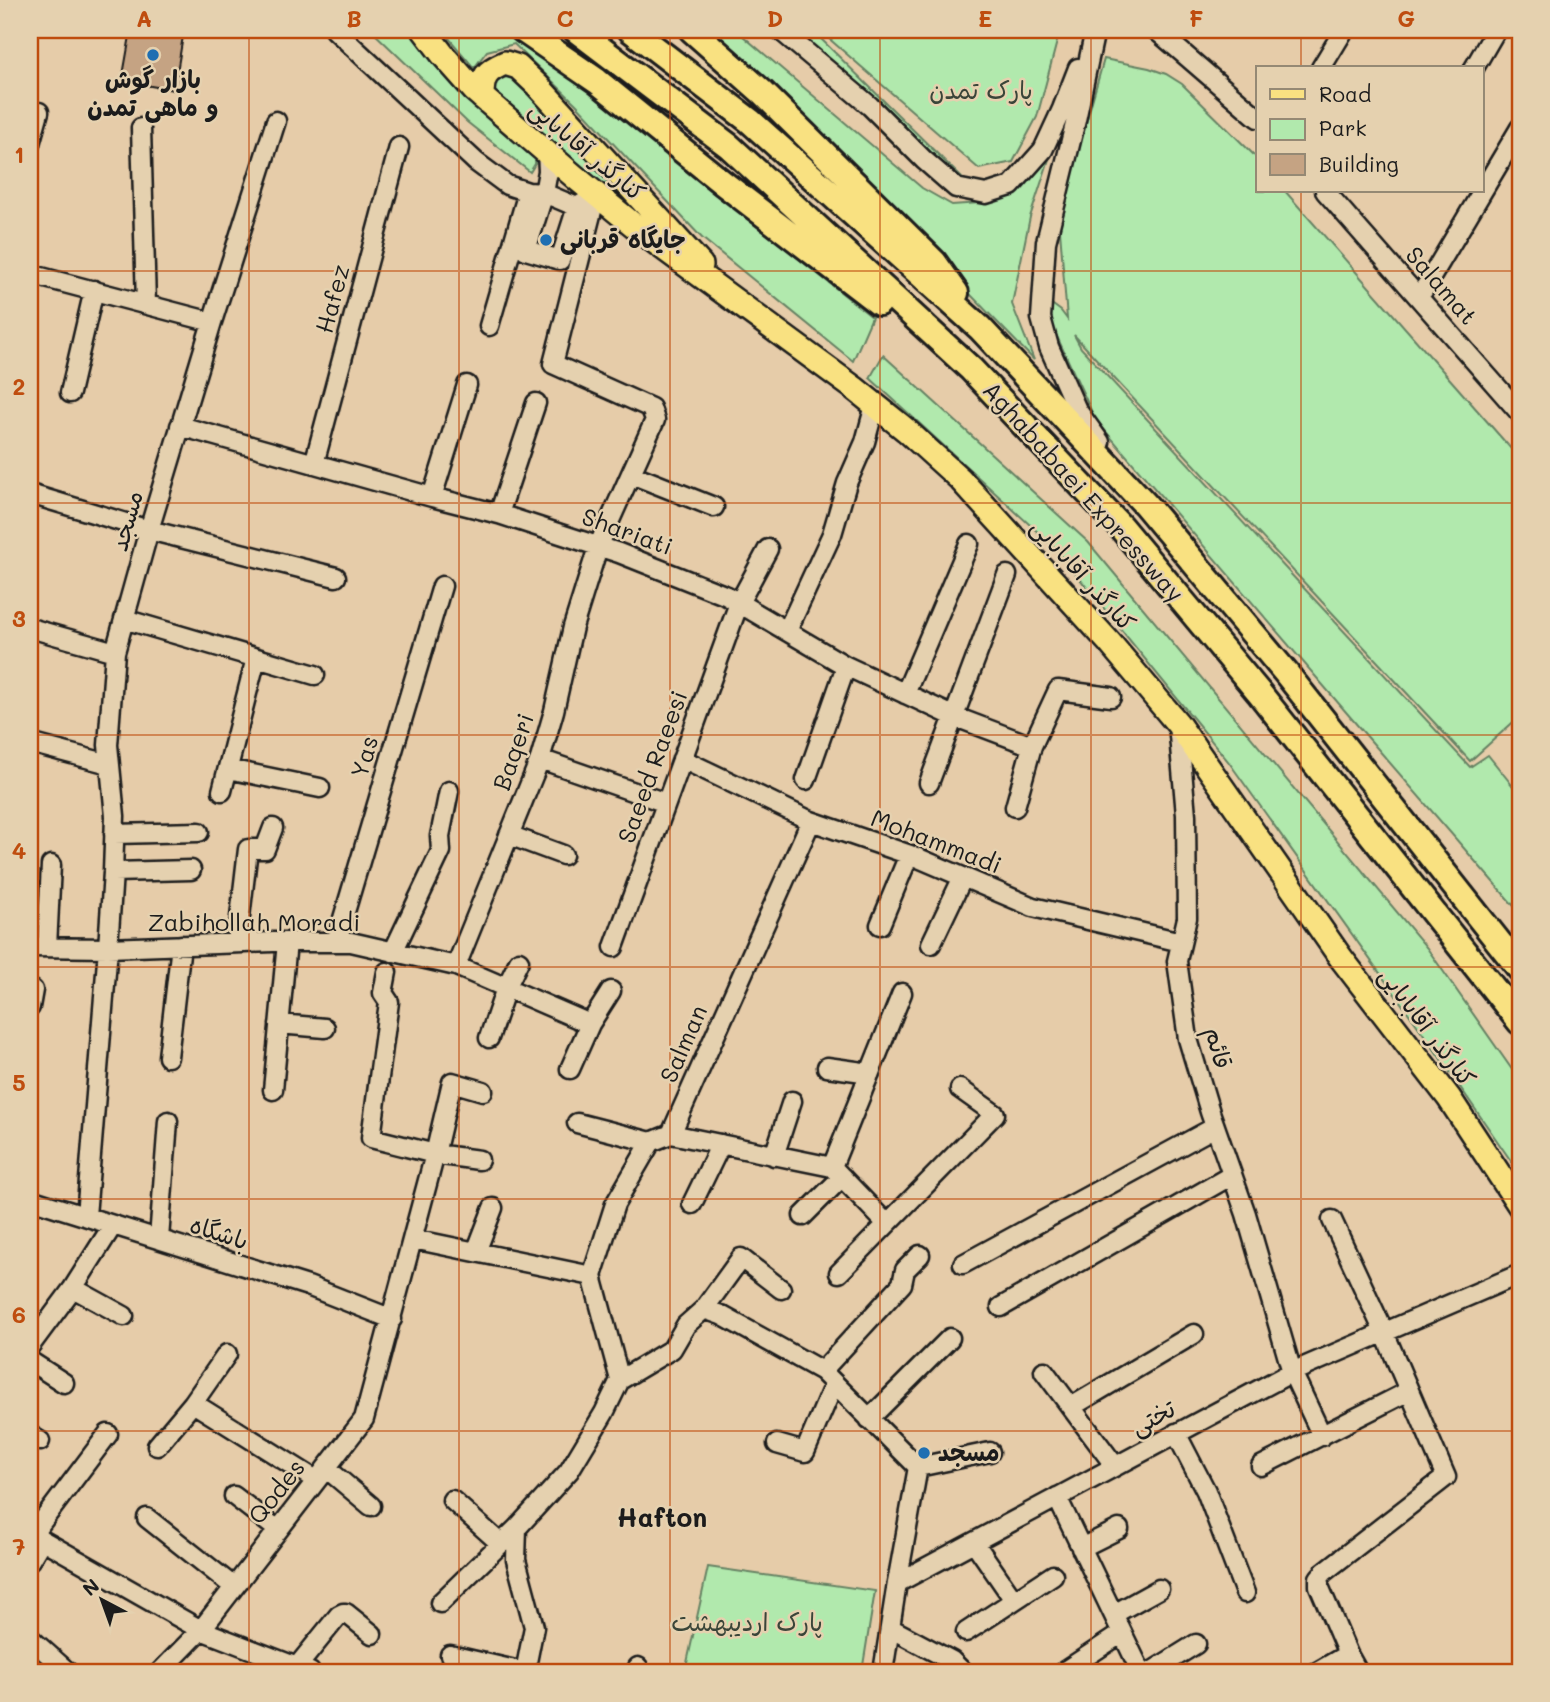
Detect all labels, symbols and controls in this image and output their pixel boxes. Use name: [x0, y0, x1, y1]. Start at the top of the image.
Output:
text: A: [136, 3, 152, 33]
text: B: [346, 3, 362, 33]
text: C: [556, 3, 574, 33]
text: D: [767, 3, 783, 33]
text: E: [978, 3, 992, 33]
text: F: [1189, 3, 1203, 33]
text: G: [1397, 3, 1415, 33]
marker: بازار گوش و ماهی تمدن: [145, 47, 161, 63]
place label: بازار گوش و ماهی تمدن: [87, 63, 219, 123]
legend: [1256, 66, 1484, 192]
park label: پارک تمدن: [929, 74, 1033, 106]
text: Road: [1319, 80, 1371, 107]
street label: کنارگذر آقابابایی: [523, 92, 652, 208]
text: Park: [1319, 114, 1367, 141]
text: 1: [14, 139, 24, 169]
text: Building: [1319, 150, 1399, 177]
place label: جایگاه قربانی: [560, 223, 686, 255]
marker: جایگاه قربانی: [538, 232, 554, 248]
street label: Salamat: [1400, 239, 1485, 331]
street label: Hafez: [308, 261, 356, 336]
text: 2: [13, 371, 25, 401]
street label: Aghababaei Expressway: [977, 374, 1191, 608]
street label: مسجد: [102, 487, 149, 554]
street label: Shariati: [578, 500, 677, 561]
street label: کنارگذر آقابابایی: [1024, 511, 1143, 638]
text: 3: [12, 603, 26, 633]
street label: Saeed Raeesi: [610, 686, 694, 847]
street label: Baqeri: [485, 709, 540, 794]
street label: Yas: [343, 732, 384, 781]
street label: Mohammadi: [867, 801, 1006, 880]
text: 4: [12, 835, 26, 865]
street label: Zabihollah Moradi: [148, 906, 360, 937]
street label: کنارگذر آقابابایی: [1372, 960, 1483, 1093]
street label: Salman: [652, 1000, 713, 1087]
street label: قائم: [1195, 1024, 1240, 1073]
text: 5: [12, 1067, 26, 1097]
street label: باشگاه: [186, 1208, 253, 1256]
text: 6: [12, 1299, 26, 1329]
street label: تختی: [1124, 1392, 1182, 1442]
place label: مسجد: [938, 1436, 1000, 1467]
marker: مسجد: [916, 1445, 932, 1461]
street label: Qodes: [241, 1452, 311, 1530]
district label: Hafton: [617, 1500, 707, 1534]
text: 7: [13, 1531, 26, 1561]
north arrow: [66, 1566, 136, 1636]
text: N: [77, 1573, 104, 1601]
park label: پارک اردیبهشت: [671, 1606, 823, 1638]

